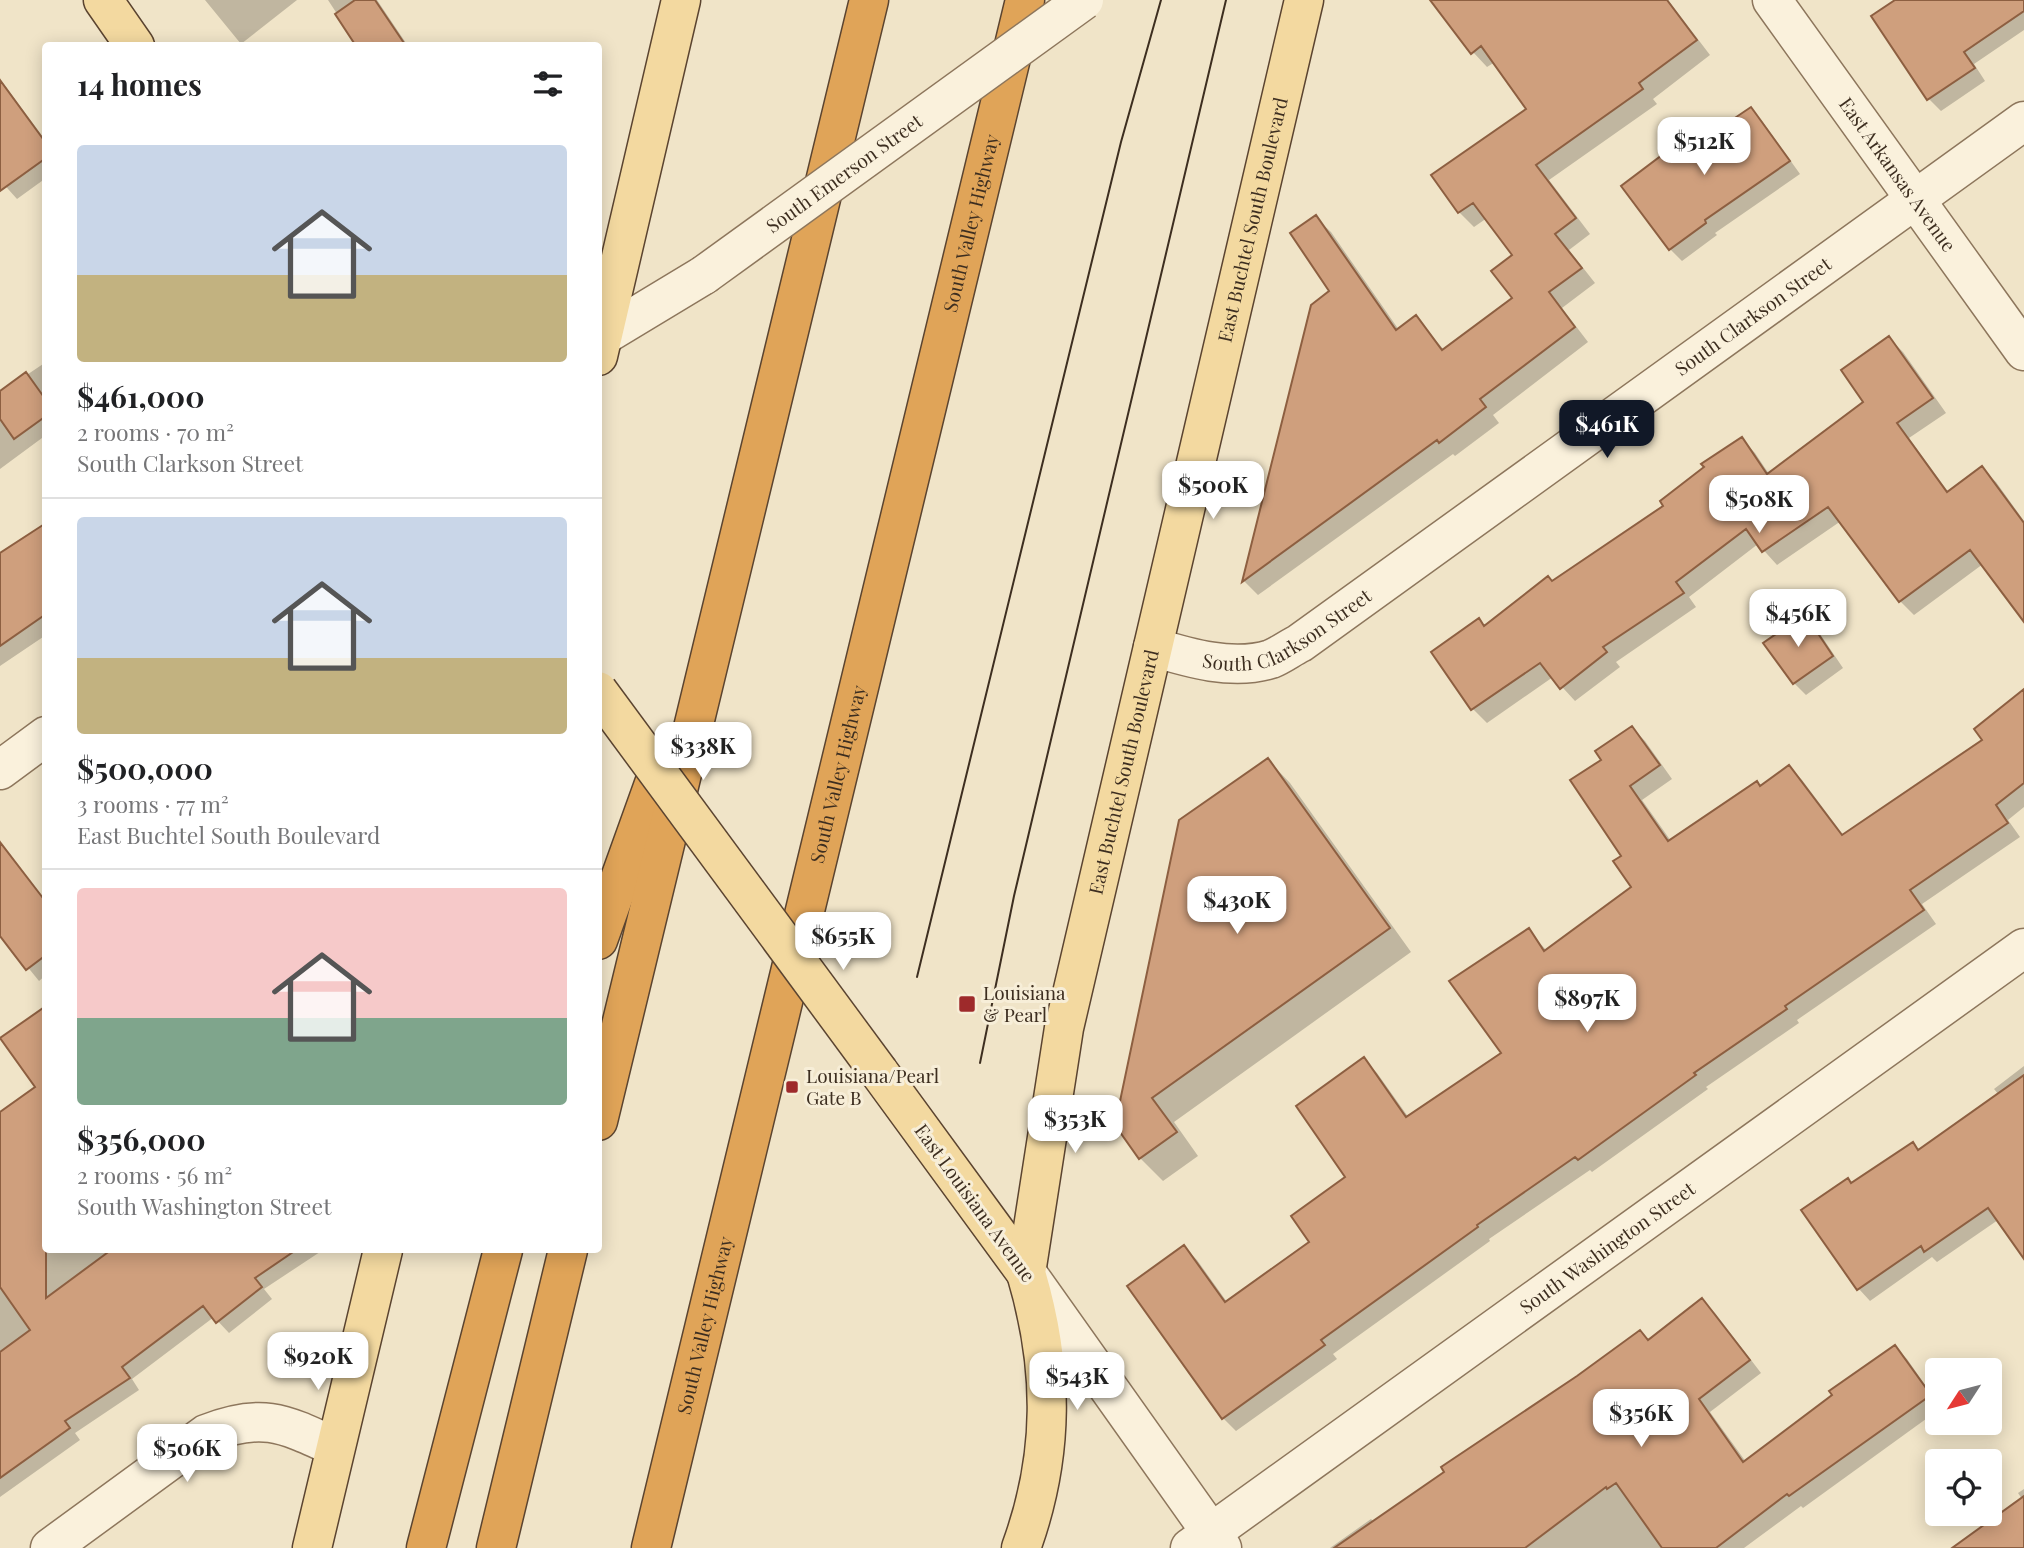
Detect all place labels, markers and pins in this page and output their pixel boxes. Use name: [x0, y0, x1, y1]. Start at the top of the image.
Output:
pin: $512K: [1655, 118, 1753, 177]
pin: $461K: [1558, 400, 1656, 460]
pin: $500K: [1164, 462, 1262, 521]
pin: $508K: [1710, 476, 1808, 535]
pin: $456K: [1749, 590, 1847, 649]
pin: $338K: [654, 722, 752, 782]
pin: $430K: [1188, 876, 1286, 936]
pin: $655K: [794, 912, 892, 972]
pin: $897K: [1538, 974, 1636, 1034]
place label: Louisiana & Pearl: [983, 979, 1066, 1027]
marker: Louisiana & Pearl: [957, 994, 977, 1014]
place label: Louisiana/Pearl Gate B: [806, 1062, 940, 1110]
marker: Louisiana/Pearl Gate B: [784, 1079, 800, 1095]
pin: $353K: [1026, 1096, 1124, 1155]
pin: $920K: [269, 1332, 367, 1392]
pin: $543K: [1028, 1352, 1126, 1412]
pin: $356K: [1592, 1390, 1690, 1449]
pin: $506K: [138, 1424, 236, 1484]

